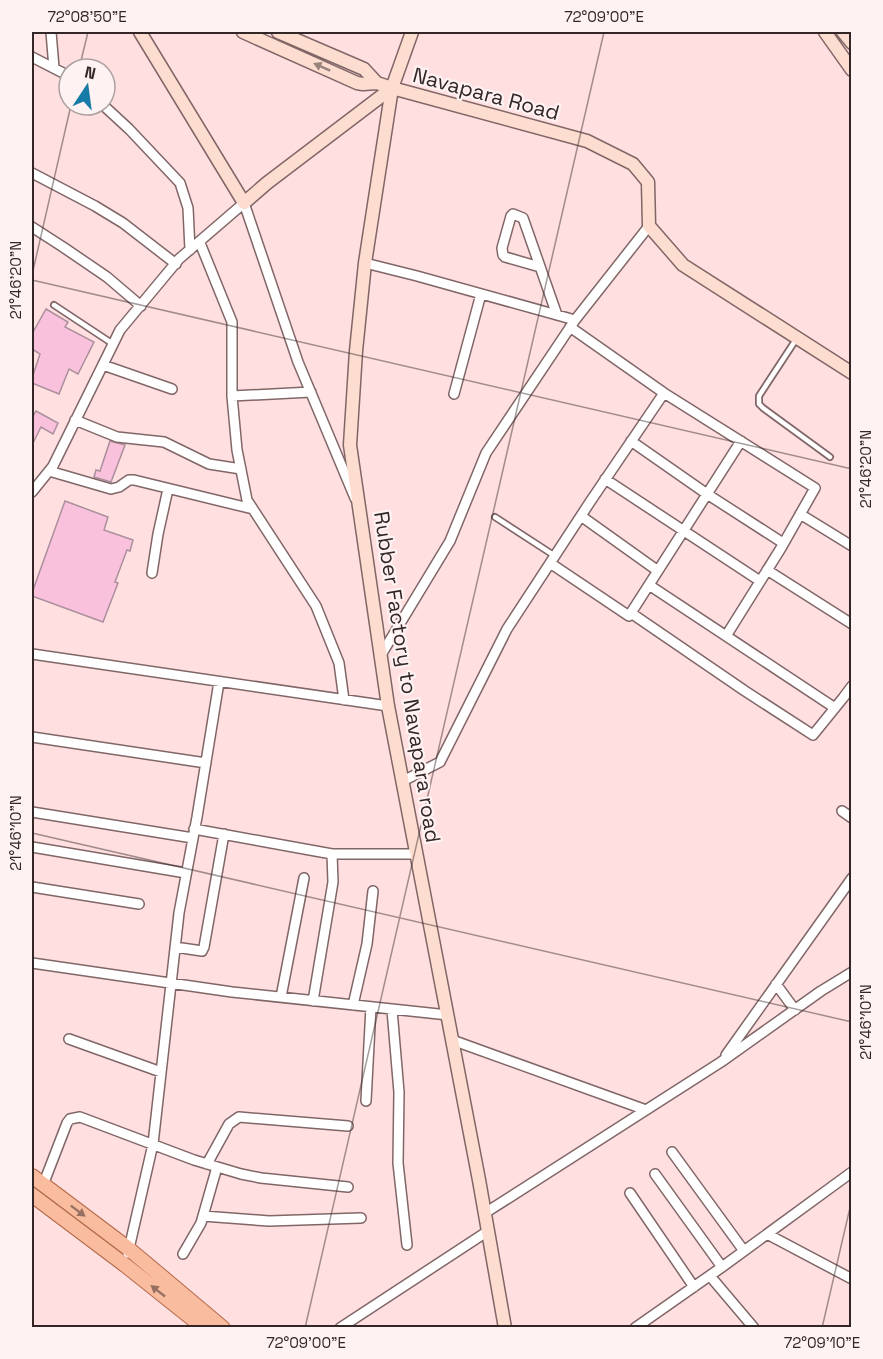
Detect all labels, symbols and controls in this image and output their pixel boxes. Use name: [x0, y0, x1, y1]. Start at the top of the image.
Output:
text: 72°08'50"E: [47, 7, 127, 26]
text: 72°09'00"E: [564, 7, 644, 26]
north arrow: [57, 57, 117, 117]
text: N: [83, 61, 98, 84]
street label: Navapara Road: [410, 61, 562, 126]
one-way arrow: [312, 62, 330, 72]
text: 21°46'20"N: [6, 241, 25, 319]
text: 21°46'20"N: [856, 430, 875, 508]
street label: Rubber Factory to Navapara road: [368, 509, 447, 845]
text: 21°46'10"N: [6, 795, 25, 871]
text: 21°46'10"N: [856, 984, 875, 1060]
one-way arrow: [71, 1205, 86, 1217]
one-way arrow: [151, 1286, 166, 1298]
text: 72°09'00"E: [266, 1333, 346, 1352]
text: 72°09'10"E: [784, 1333, 860, 1352]

